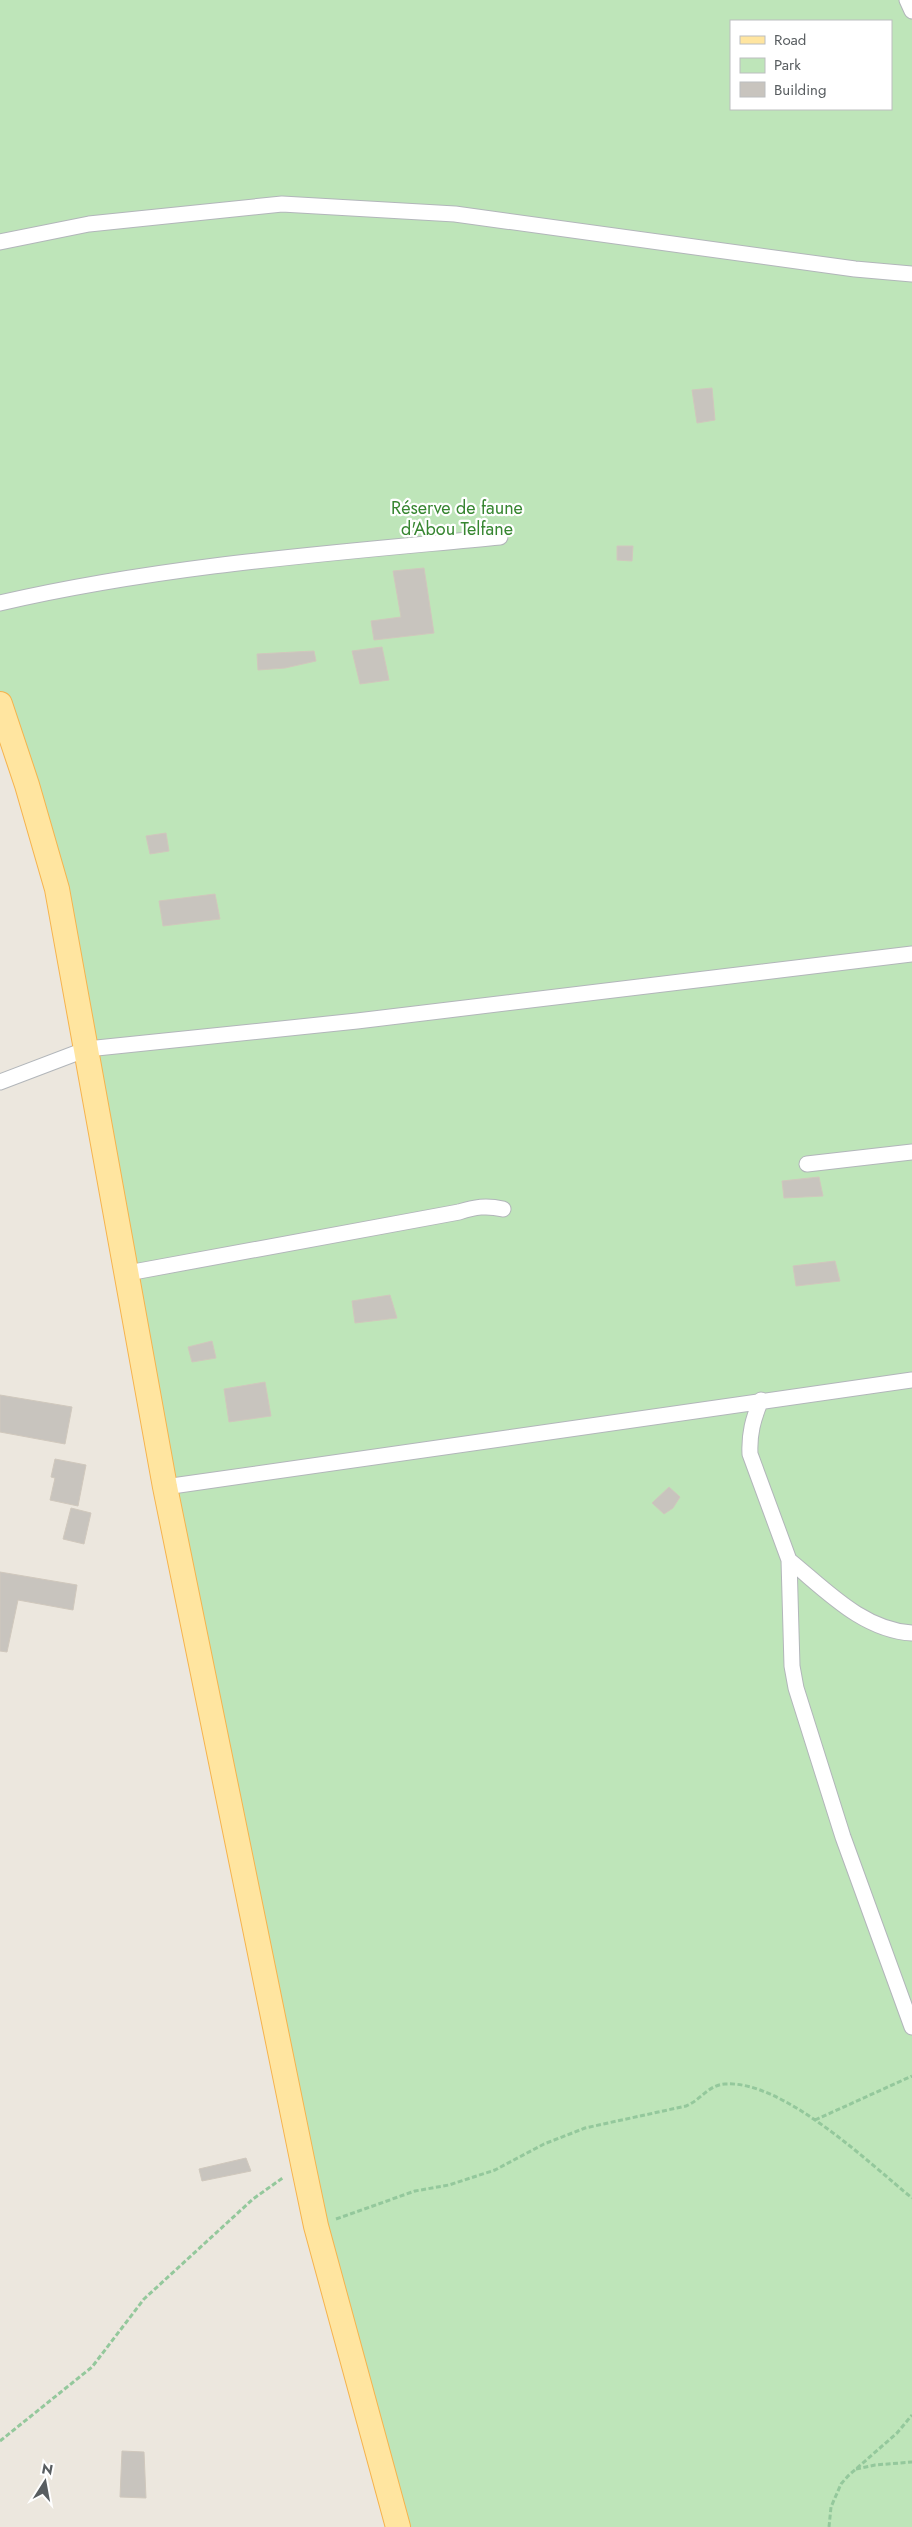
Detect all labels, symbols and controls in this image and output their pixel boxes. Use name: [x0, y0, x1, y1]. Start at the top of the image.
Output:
legend: [730, 20, 892, 110]
text: Road: [774, 29, 806, 51]
text: Park: [774, 54, 801, 76]
text: Building: [774, 79, 826, 101]
park label: Réserve de faune d'Abou Telfane: [391, 495, 523, 542]
north arrow: [20, 2457, 70, 2507]
text: N: [40, 2458, 55, 2480]

